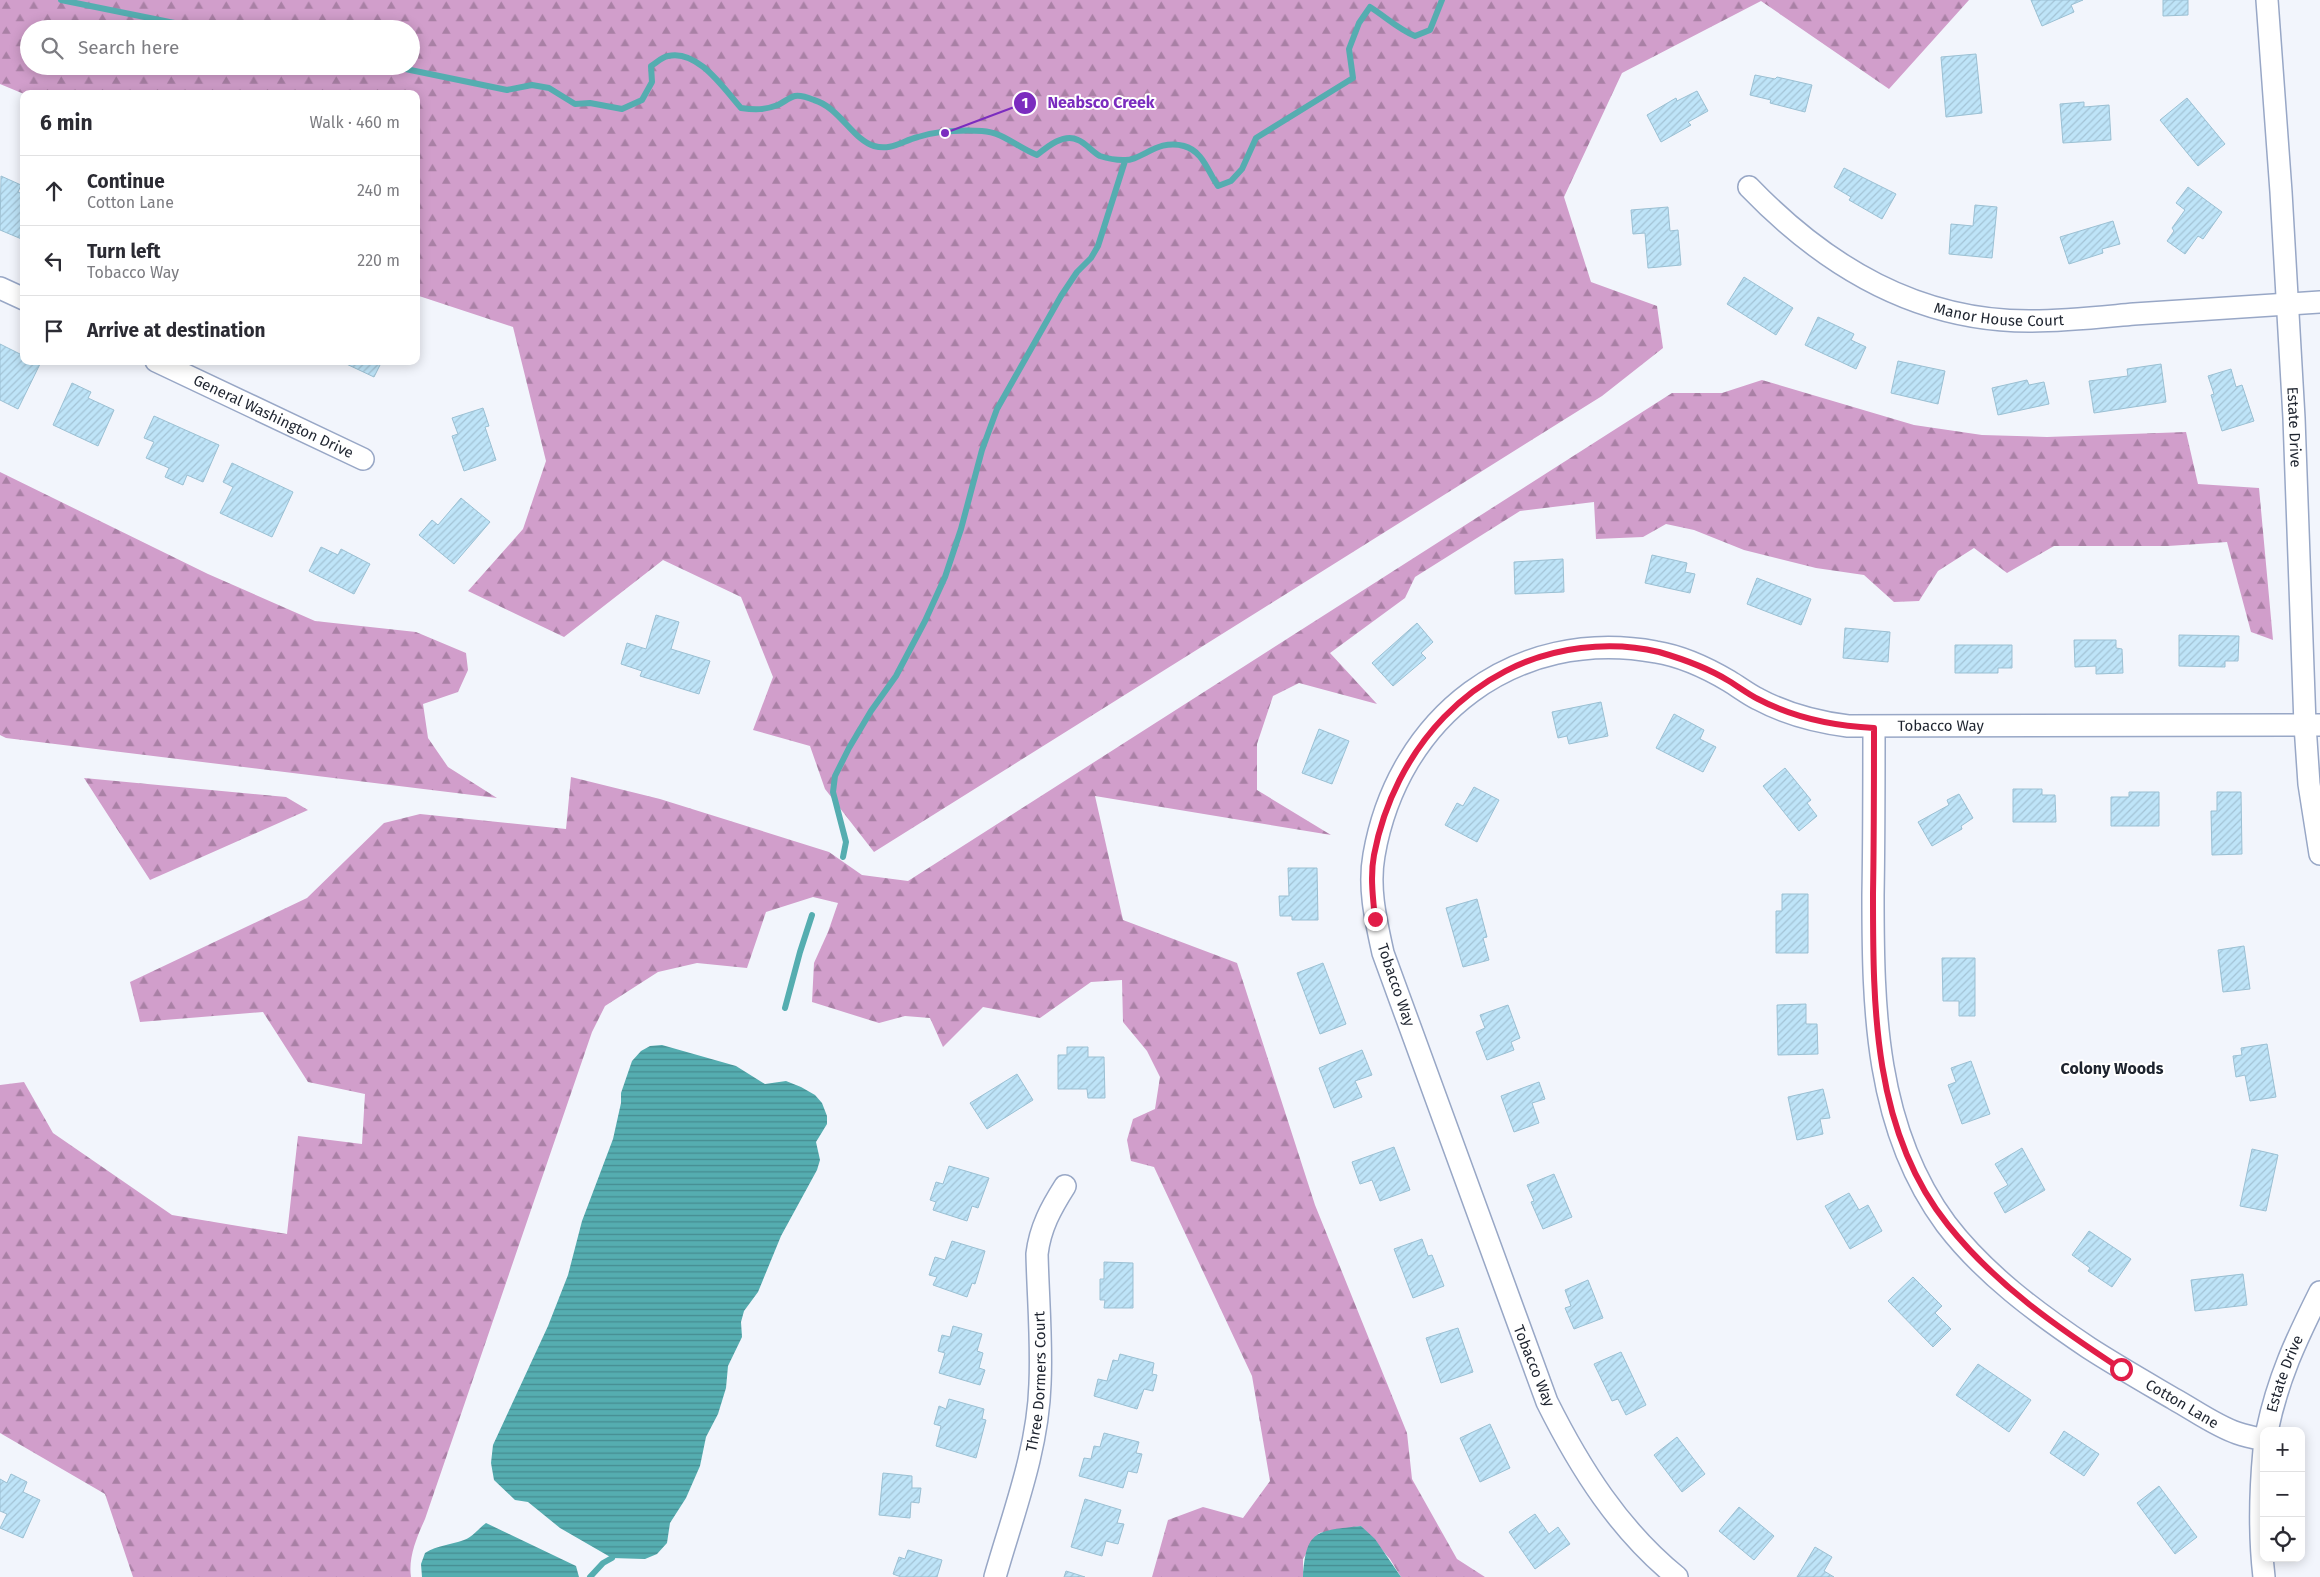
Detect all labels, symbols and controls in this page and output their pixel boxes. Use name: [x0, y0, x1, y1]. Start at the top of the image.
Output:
search box: [20, 20, 420, 75]
icon: search: [38, 34, 66, 62]
text: Search here: [78, 36, 179, 59]
callout: Neabsco Creek: [1013, 87, 1165, 118]
text: Neabsco Creek: [1047, 93, 1155, 112]
text: 1: [1022, 94, 1028, 112]
text: 6 min: [40, 110, 93, 136]
text: Walk · 460 m: [310, 113, 400, 132]
text: Continue: [87, 170, 165, 193]
icon: ahead: [40, 177, 68, 205]
text: 240 m: [357, 181, 400, 200]
text: Cotton Lane: [87, 193, 174, 212]
text: Turn left: [87, 240, 161, 263]
icon: left: [40, 247, 68, 275]
text: 220 m: [357, 251, 400, 270]
text: Tobacco Way: [87, 263, 179, 282]
street label: Manor House Court: [1932, 299, 2065, 330]
icon: arrive: [40, 317, 68, 345]
text: Arrive at destination: [87, 319, 266, 342]
street label: General Washington Drive: [191, 371, 356, 462]
street label: Estate Drive: [2283, 386, 2305, 468]
street label: Tobacco Way: [1897, 717, 1985, 735]
route end: [1364, 908, 1387, 931]
street label: Tobacco Way: [1373, 941, 1419, 1029]
district label: Colony Woods: [2061, 1059, 2164, 1078]
street label: Three Dormers Court: [1022, 1310, 1050, 1453]
street label: Tobacco Way: [1509, 1323, 1559, 1410]
street label: Estate Drive: [2263, 1332, 2307, 1414]
route start: [2110, 1358, 2133, 1381]
street label: Cotton Lane: [2142, 1375, 2222, 1432]
map controls: [2260, 1427, 2305, 1562]
button: +: [2260, 1427, 2305, 1472]
button: −: [2260, 1472, 2305, 1517]
button: locate: [2260, 1517, 2305, 1562]

